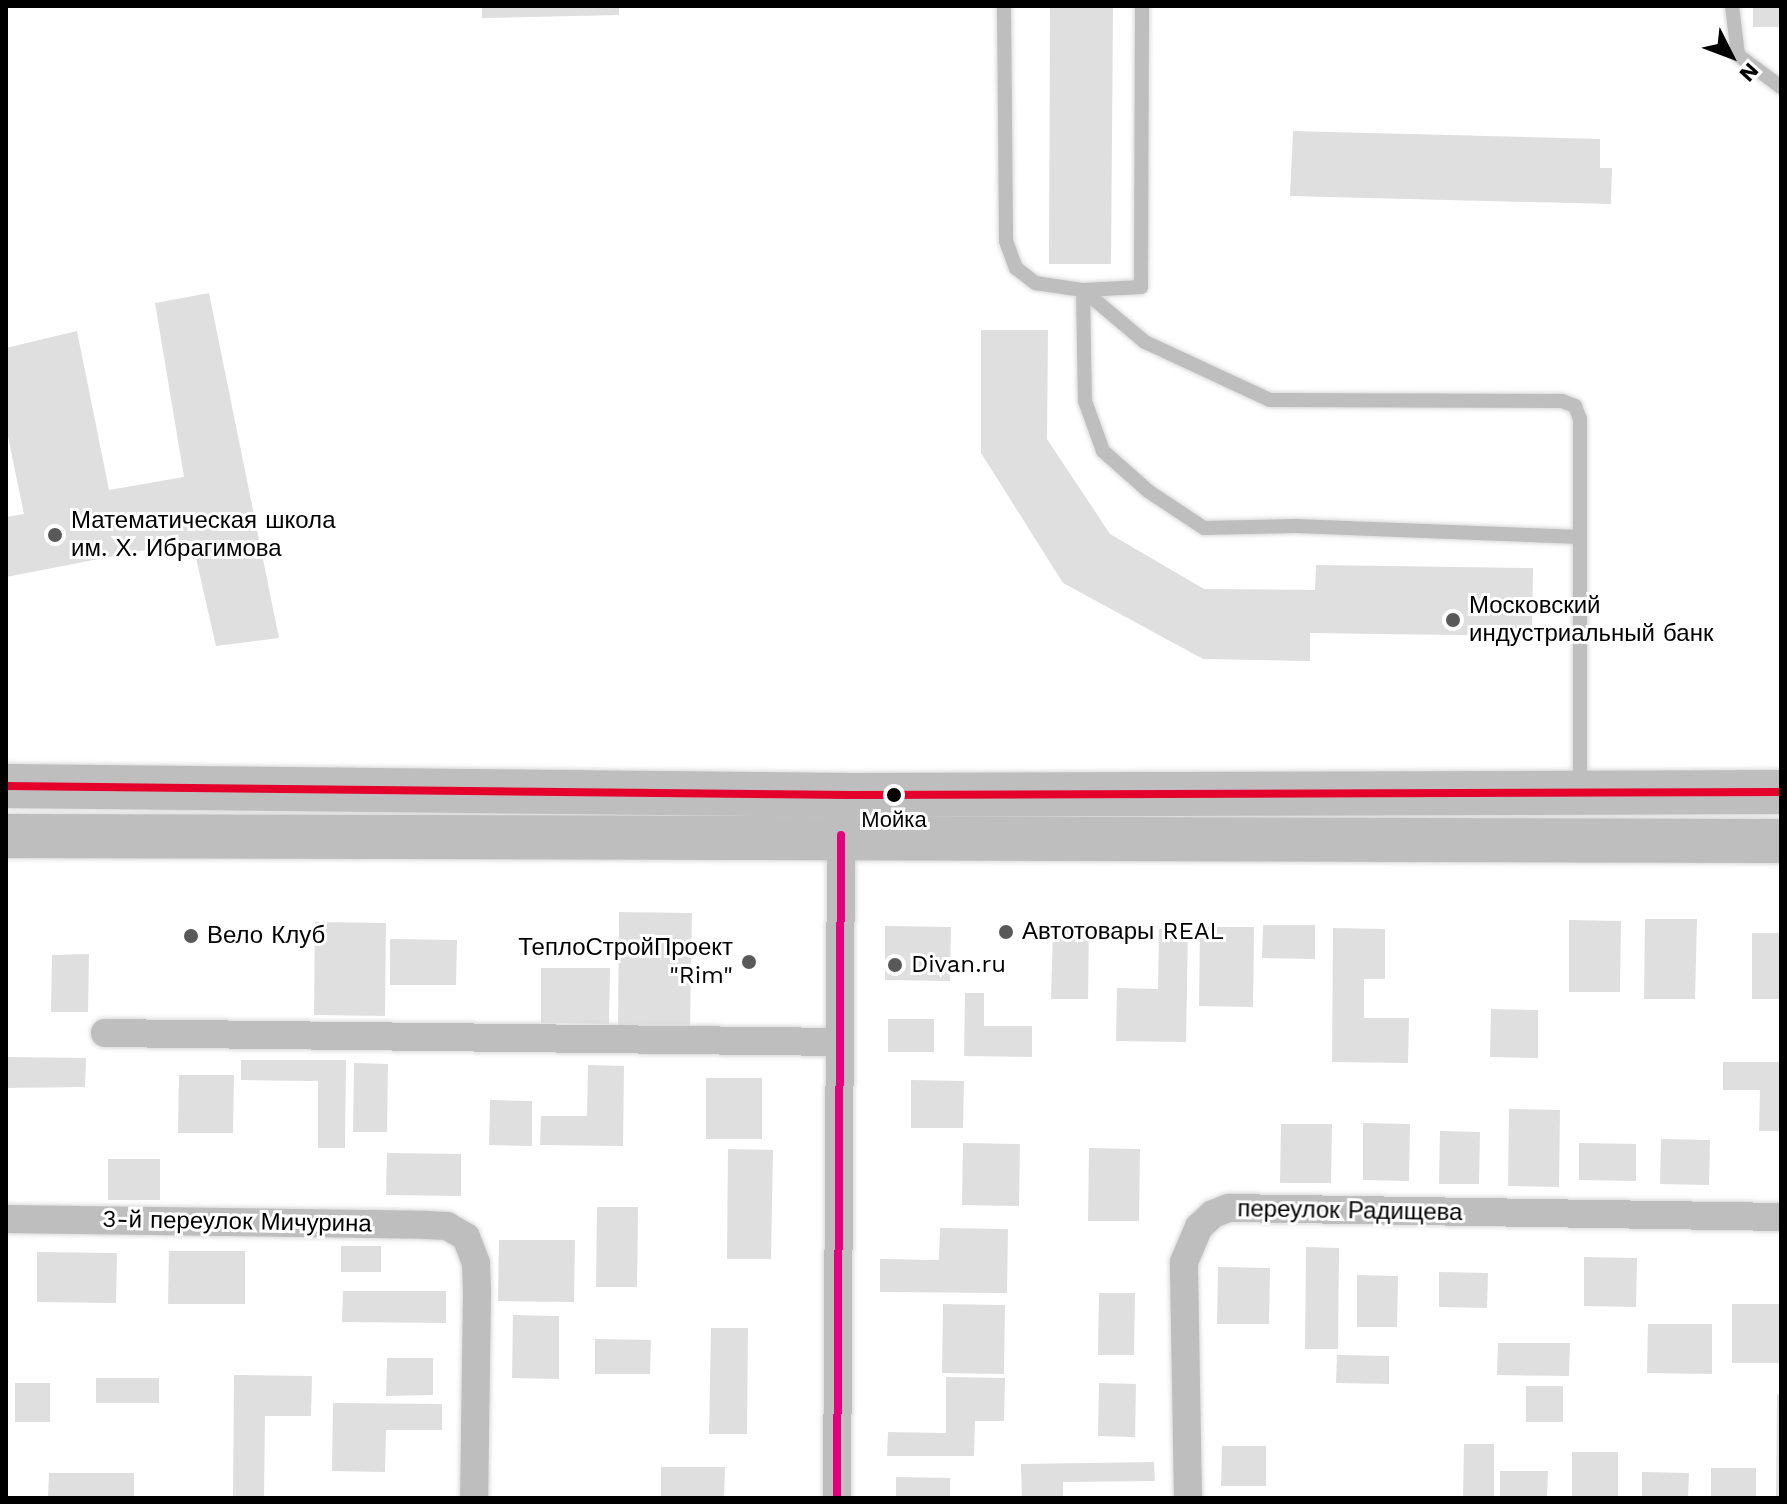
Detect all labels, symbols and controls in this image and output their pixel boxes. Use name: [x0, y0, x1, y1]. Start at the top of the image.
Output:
north arrow: [1691, 16, 1771, 96]
text: N: [1734, 58, 1764, 87]
place label: Математическая школа им. Х. Ибрагимова: [71, 507, 335, 563]
marker: Математическая школа им. Х. Ибрагимова: [46, 526, 64, 544]
place label: Московский индустриальный банк: [1469, 592, 1713, 648]
marker: Московский индустриальный банк: [1444, 611, 1462, 629]
marker: Мойка: [886, 787, 902, 803]
place label: Мойка: [861, 807, 927, 833]
place label: Автотовары REAL: [1022, 918, 1224, 946]
place label: Вело Клуб: [207, 922, 325, 950]
marker: Автотовары REAL: [997, 923, 1015, 941]
marker: Вело Клуб: [182, 927, 200, 945]
place label: ТеплоСтройПроект "Rim": [518, 934, 733, 990]
place label: Divan.ru: [911, 951, 1006, 979]
marker: ТеплоСтройПроект "Rim": [740, 953, 758, 971]
marker: Divan.ru: [886, 956, 904, 974]
street label: переулок Радищева: [1237, 1195, 1463, 1227]
street label: 3-й переулок Мичурина: [102, 1205, 372, 1239]

